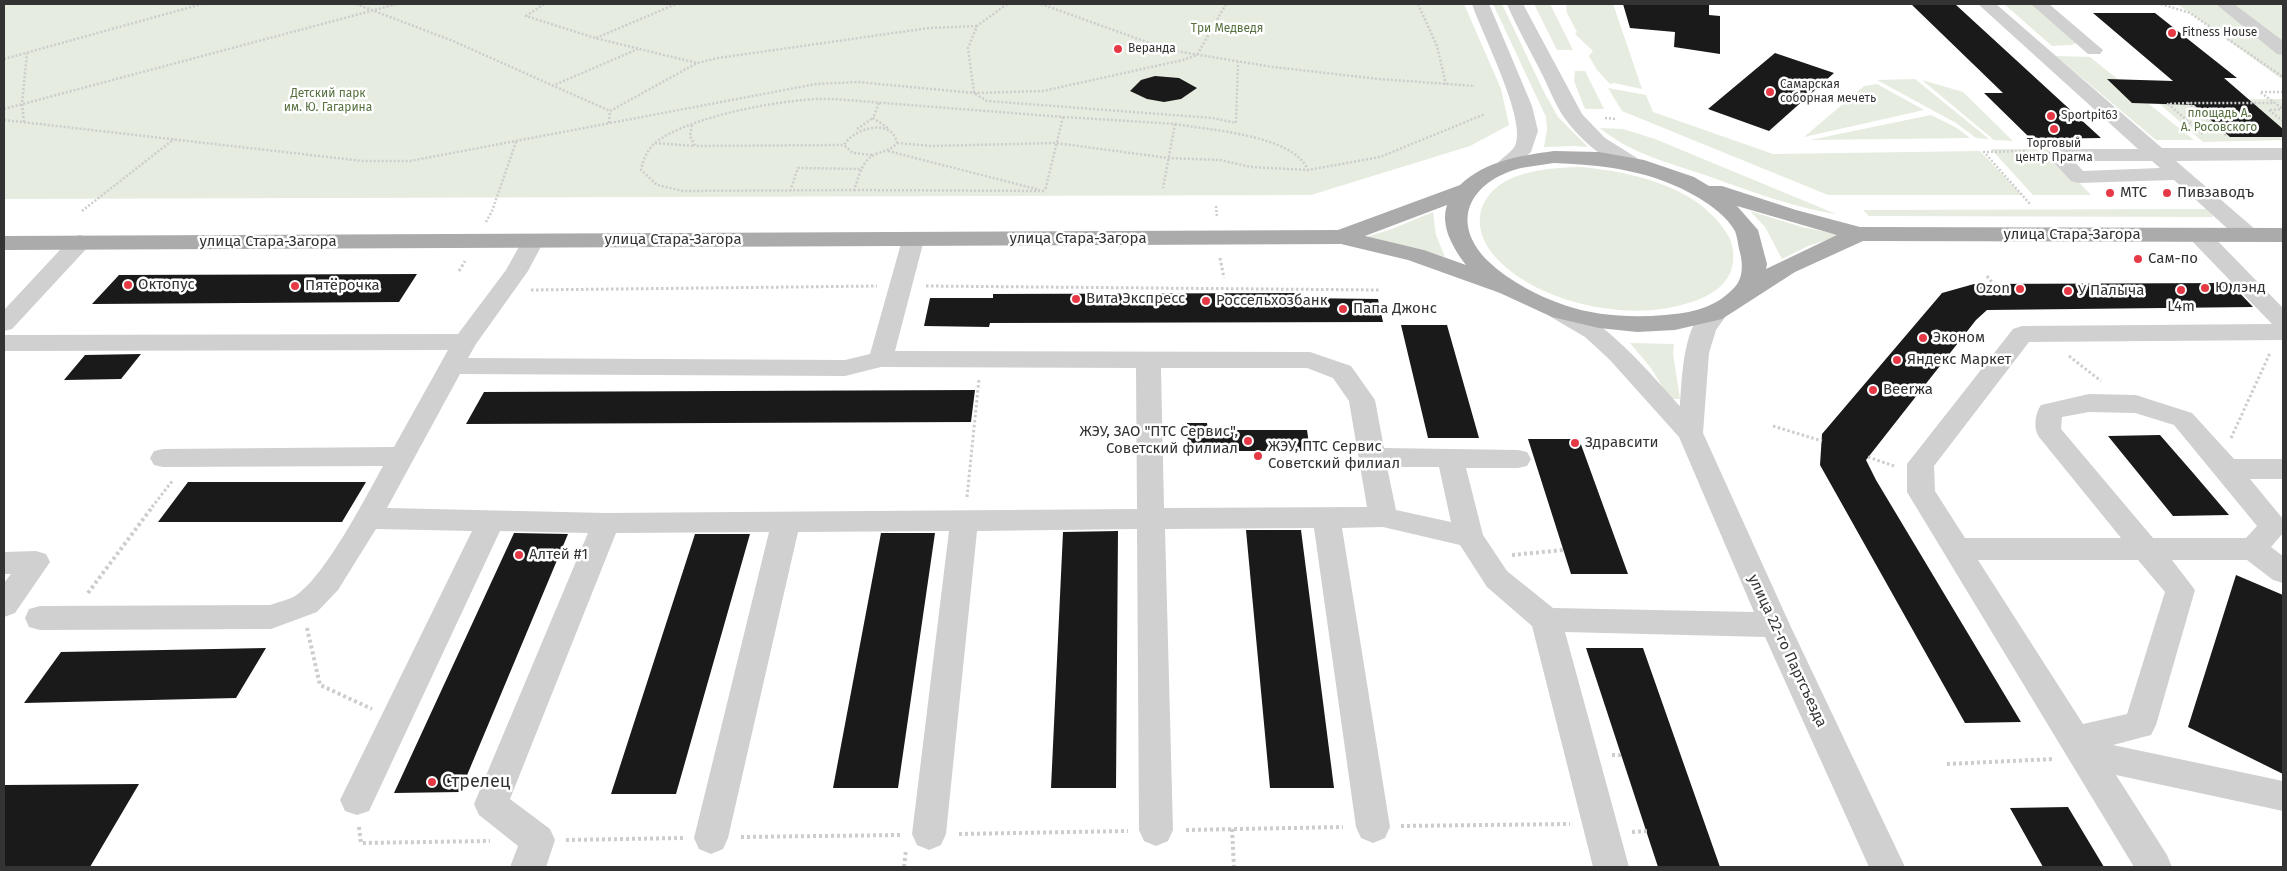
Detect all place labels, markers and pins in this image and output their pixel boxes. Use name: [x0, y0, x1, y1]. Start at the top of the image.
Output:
place label: Fitness House: [2182, 26, 2257, 40]
marker: Fitness House: [2166, 27, 2178, 39]
place label: Веранда: [1128, 42, 1176, 56]
marker: Веранда: [1112, 43, 1124, 55]
place label: Самарская соборная мечеть: [1780, 78, 1876, 106]
marker: Самарская соборная мечеть: [1764, 86, 1776, 98]
place label: Sportpit63: [2061, 109, 2118, 123]
marker: Sportpit63: [2045, 110, 2057, 122]
marker: Торговый центр Прагма: [2048, 123, 2060, 135]
place label: Торговый центр Прагма: [2015, 137, 2093, 165]
place label: МТС: [2120, 184, 2147, 202]
place label: Пивзаводъ: [2177, 184, 2254, 202]
marker: МТС: [2104, 187, 2116, 199]
marker: Пивзаводъ: [2161, 187, 2173, 199]
place label: Сам-по: [2148, 250, 2198, 268]
marker: Сам-по: [2132, 253, 2144, 265]
place label: Октопус: [138, 276, 195, 294]
place label: Пятёрочка: [305, 277, 380, 295]
marker: Октопус: [122, 279, 134, 291]
place label: Ю лэнд: [2215, 279, 2266, 297]
marker: Пятёрочка: [289, 280, 301, 292]
place label: Ozon: [1976, 280, 2010, 298]
place label: У Палыча: [2078, 282, 2144, 300]
marker: Ю лэнд: [2199, 282, 2211, 294]
marker: Ozon: [2014, 283, 2026, 295]
marker: L4m: [2175, 284, 2187, 296]
marker: У Палыча: [2062, 285, 2074, 297]
place label: Вита Экспресс: [1086, 290, 1185, 308]
place label: Россельхозбанк: [1216, 292, 1327, 310]
marker: Вита Экспресс: [1070, 293, 1082, 305]
marker: Россельхозбанк: [1200, 295, 1212, 307]
place label: L4m: [2167, 298, 2195, 316]
place label: Папа Джонс: [1353, 300, 1437, 318]
marker: Папа Джонс: [1337, 303, 1349, 315]
place label: Эконом: [1933, 329, 1985, 347]
marker: Эконом: [1917, 332, 1929, 344]
place label: Яндекс Маркет: [1907, 351, 2011, 369]
marker: Яндекс Маркет: [1891, 354, 1903, 366]
place label: Beerжа: [1883, 381, 1933, 399]
marker: Beerжа: [1867, 384, 1879, 396]
place label: ЖЭУ, ЗАО "ПТС Сервис", Советский филиал: [1080, 423, 1238, 458]
place label: Здравсити: [1585, 434, 1658, 452]
marker: ЖЭУ, ЗАО "ПТС Сервис", Советский филиал: [1242, 435, 1254, 447]
marker: Здравсити: [1569, 437, 1581, 449]
place label: ЖЭУ, ПТС Сервис Советский филиал: [1268, 438, 1400, 473]
marker: ЖЭУ, ПТС Сервис Советский филиал: [1252, 450, 1264, 462]
place label: Алтей #1: [529, 546, 588, 564]
marker: Алтей #1: [513, 549, 525, 561]
place label: Стрелец: [442, 771, 510, 793]
marker: Стрелец: [426, 776, 438, 788]

